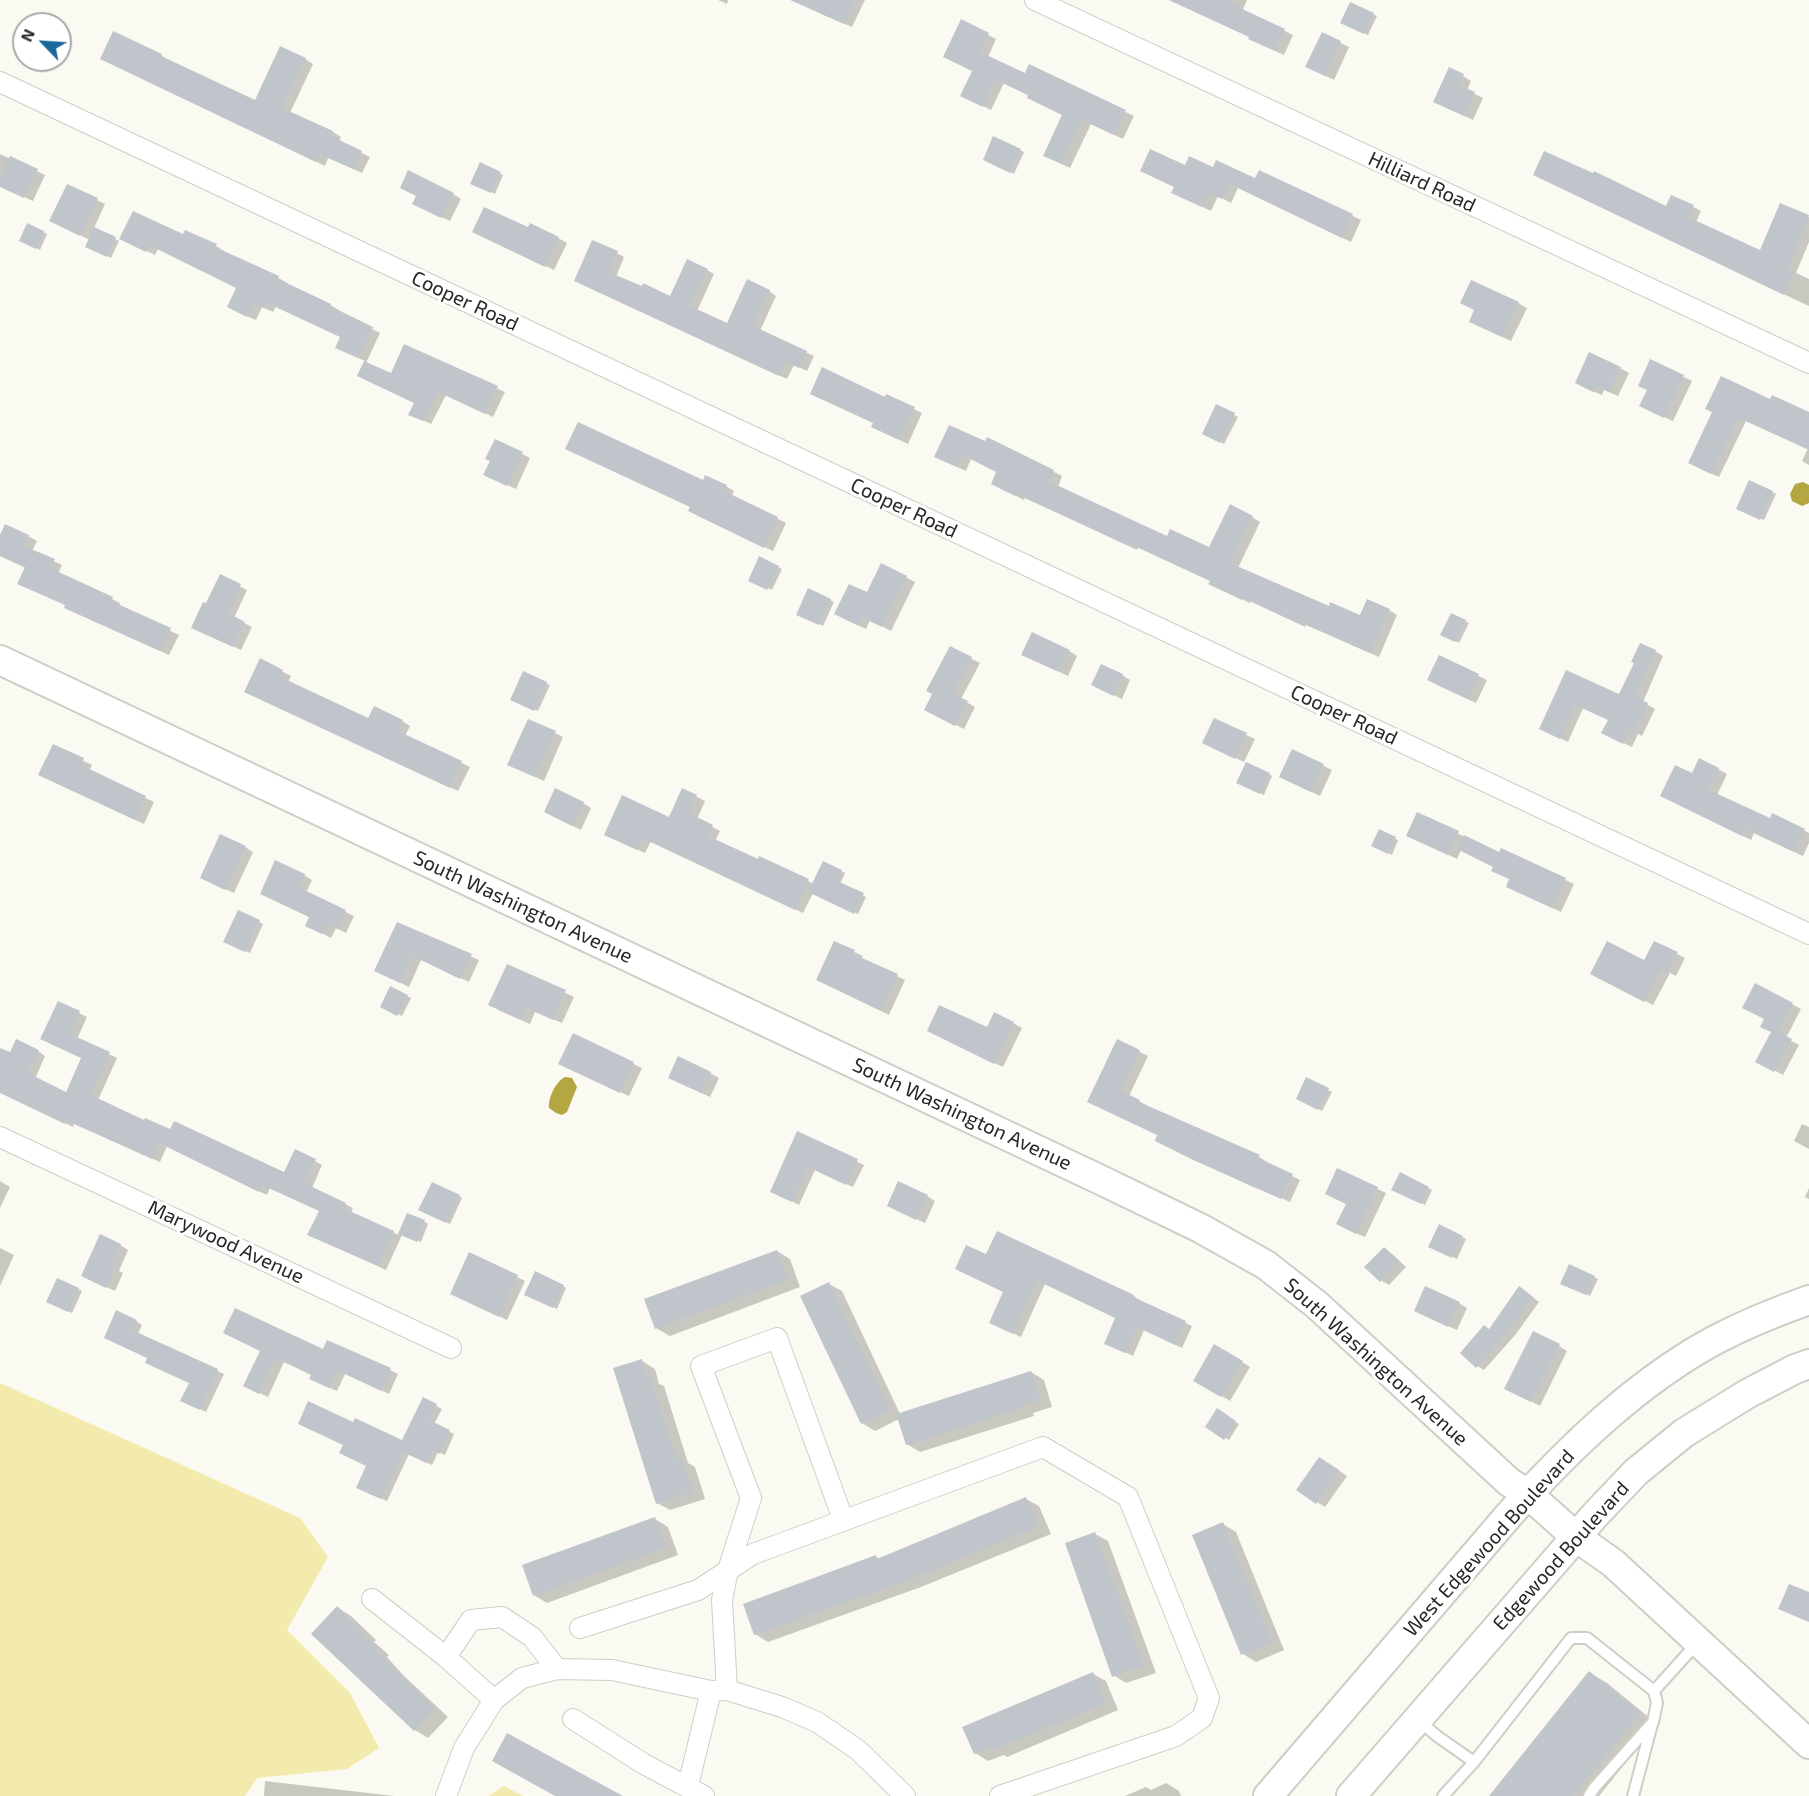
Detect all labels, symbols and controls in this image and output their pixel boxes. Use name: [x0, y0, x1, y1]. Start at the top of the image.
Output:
north arrow: [12, 12, 72, 72]
text: N: [16, 26, 38, 44]
street label: Hilliard Road: [1364, 147, 1480, 217]
street label: Cooper Road: [408, 266, 522, 336]
street label: Cooper Road: [847, 473, 961, 543]
street label: Cooper Road: [1287, 680, 1401, 750]
street label: South Washington Avenue: [410, 846, 636, 968]
street label: South Washington Avenue: [849, 1053, 1075, 1175]
street label: Marywood Avenue: [144, 1195, 308, 1289]
street label: South Washington Avenue: [1279, 1273, 1473, 1451]
street label: West Edgewood Boulevard: [1399, 1444, 1579, 1642]
street label: Edgewood Boulevard: [1488, 1477, 1634, 1635]

